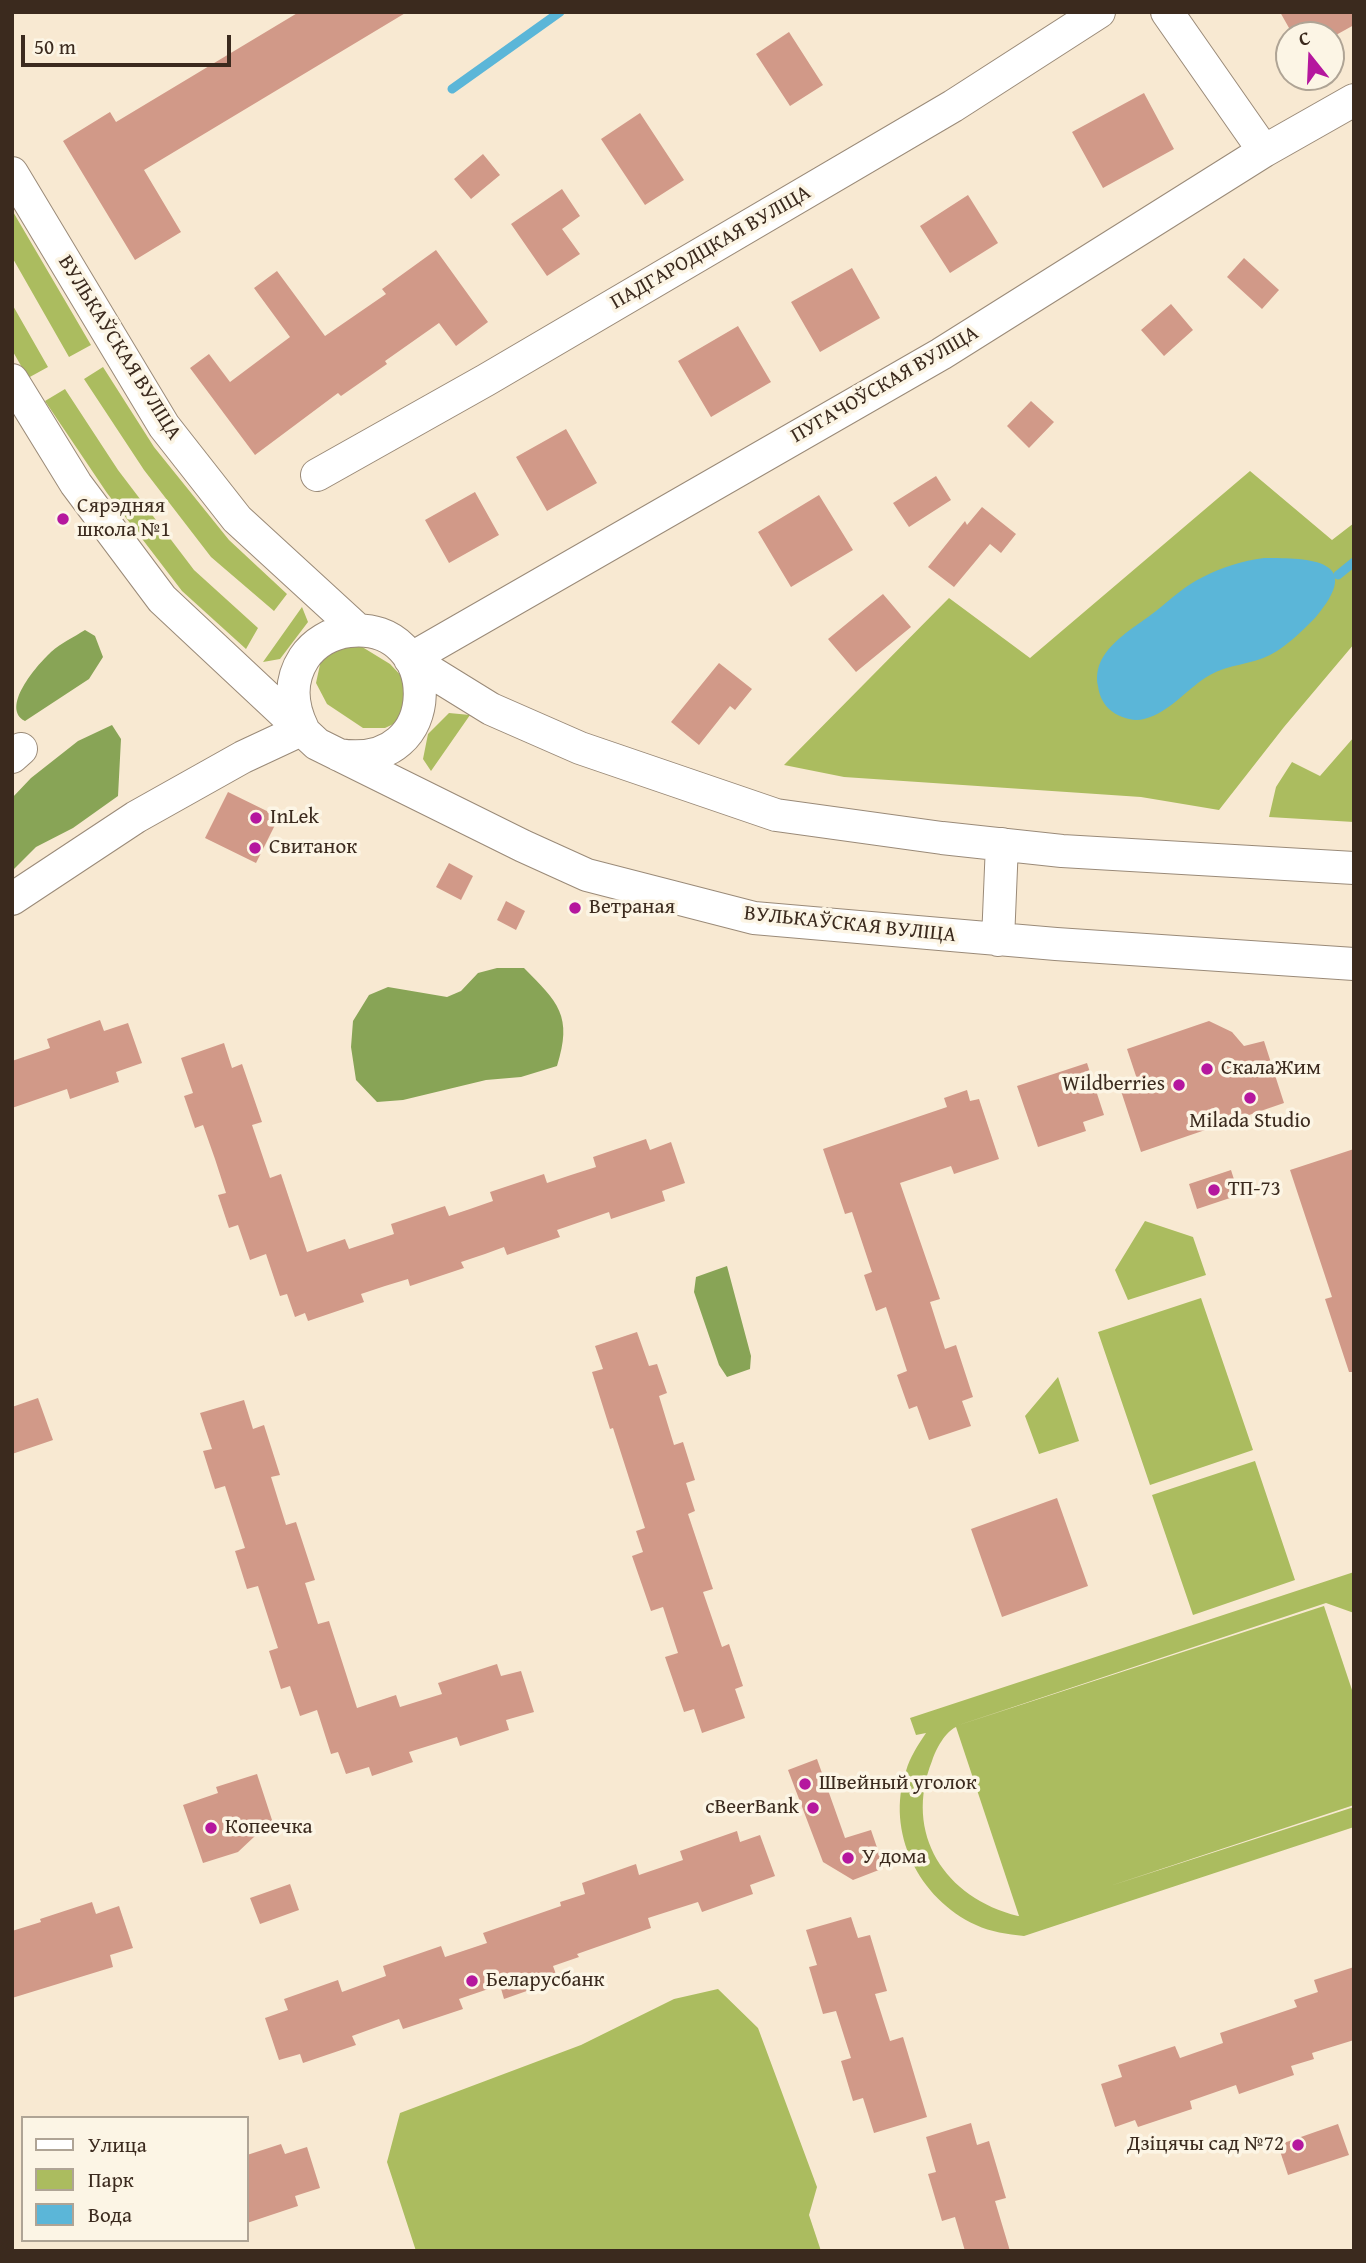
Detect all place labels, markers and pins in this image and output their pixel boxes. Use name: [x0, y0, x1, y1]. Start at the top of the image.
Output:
place label: Сярэдняя школа №1: [77, 494, 171, 544]
marker: Сярэдняя школа №1: [55, 511, 71, 527]
place label: InLek: [270, 805, 319, 831]
marker: InLek: [248, 810, 264, 826]
place label: Свитанок: [269, 835, 357, 861]
marker: Свитанок: [247, 840, 263, 856]
place label: Ветраная: [589, 895, 675, 921]
marker: Ветраная: [567, 900, 583, 916]
place label: СкалаЖим: [1221, 1056, 1321, 1082]
marker: СкалаЖим: [1199, 1061, 1215, 1077]
place label: Wildberries: [1062, 1072, 1165, 1098]
marker: Wildberries: [1171, 1077, 1187, 1093]
marker: Milada Studio: [1242, 1090, 1258, 1106]
place label: Milada Studio: [1189, 1109, 1311, 1135]
place label: ТП-73: [1228, 1177, 1281, 1203]
marker: ТП-73: [1206, 1182, 1222, 1198]
place label: Швейный уголок: [819, 1771, 977, 1797]
marker: Швейный уголок: [797, 1776, 813, 1792]
place label: cBeerBank: [705, 1795, 799, 1821]
marker: cBeerBank: [805, 1800, 821, 1816]
place label: Копеечка: [225, 1815, 312, 1841]
marker: Копеечка: [203, 1820, 219, 1836]
place label: У дома: [862, 1845, 927, 1871]
marker: У дома: [840, 1850, 856, 1866]
place label: Беларусбанк: [486, 1968, 605, 1994]
marker: Беларусбанк: [464, 1973, 480, 1989]
place label: Дзіцячы сад №72: [1127, 2132, 1284, 2158]
marker: Дзіцячы сад №72: [1290, 2137, 1306, 2153]

